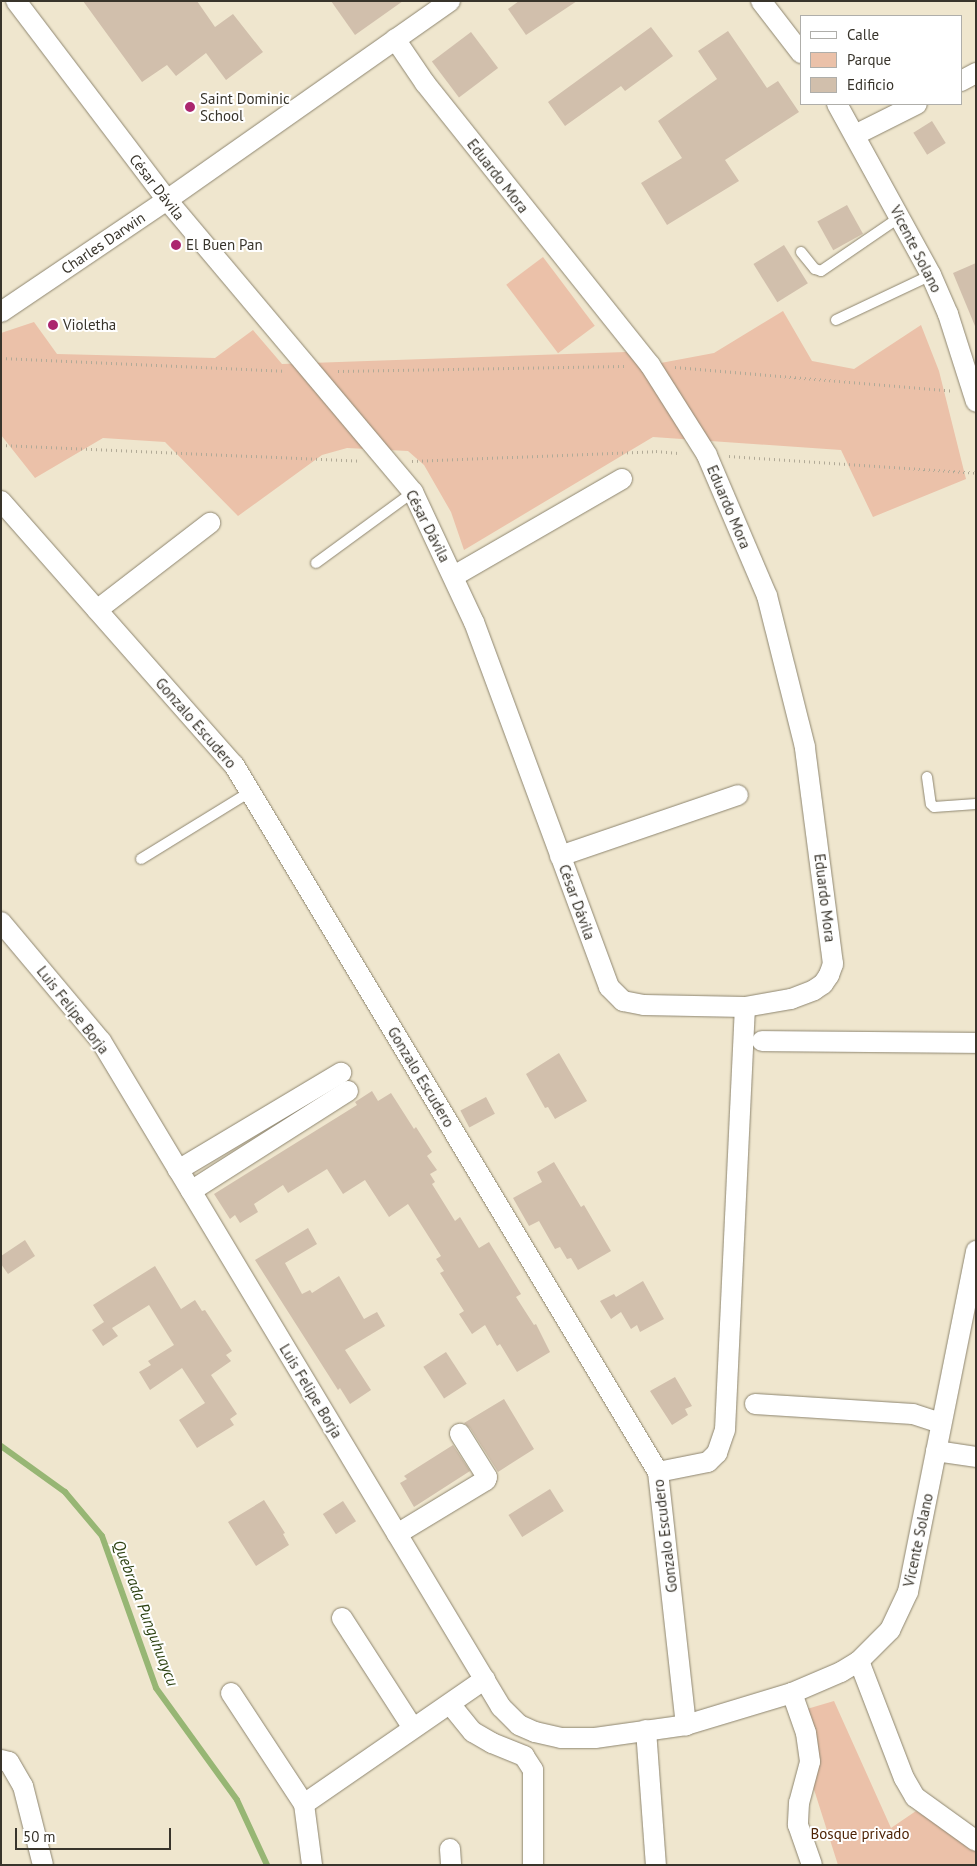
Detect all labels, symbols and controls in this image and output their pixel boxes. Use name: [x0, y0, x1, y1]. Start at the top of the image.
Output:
legend: [800, 15, 962, 105]
text: Calle: [847, 25, 879, 44]
text: Parque: [847, 50, 891, 69]
text: Edificio: [847, 75, 894, 94]
place label: Saint Dominic School: [200, 89, 290, 124]
marker: Saint Dominic School: [184, 101, 196, 113]
street label: Eduardo Mora: [463, 135, 533, 217]
street label: César Dávila: [126, 150, 188, 224]
street label: Vicente Solano: [886, 202, 946, 296]
street label: Charles Darwin: [58, 208, 148, 278]
place label: El Buen Pan: [186, 236, 263, 254]
marker: El Buen Pan: [170, 239, 182, 251]
place label: Violetha: [63, 316, 116, 334]
marker: Violetha: [47, 319, 59, 331]
street label: Eduardo Mora: [703, 462, 755, 552]
street label: César Dávila: [402, 487, 454, 565]
street label: Gonzalo Escudero: [152, 674, 240, 772]
street label: Eduardo Mora: [811, 853, 839, 943]
street label: César Dávila: [555, 862, 599, 942]
street label: Luis Felipe Borja: [33, 962, 113, 1058]
street label: Gonzalo Escudero: [384, 1023, 458, 1131]
street label: Luis Felipe Borja: [276, 1341, 346, 1441]
street label: Gonzalo Escudero: [649, 1478, 681, 1594]
street label: Vicente Solano: [899, 1491, 937, 1589]
water label: Quebrada Punguhuaycu: [109, 1537, 183, 1689]
scale bar: [18, 1818, 174, 1850]
park label: Bosque privado: [811, 1825, 909, 1843]
text: 50 m: [23, 1827, 56, 1846]

